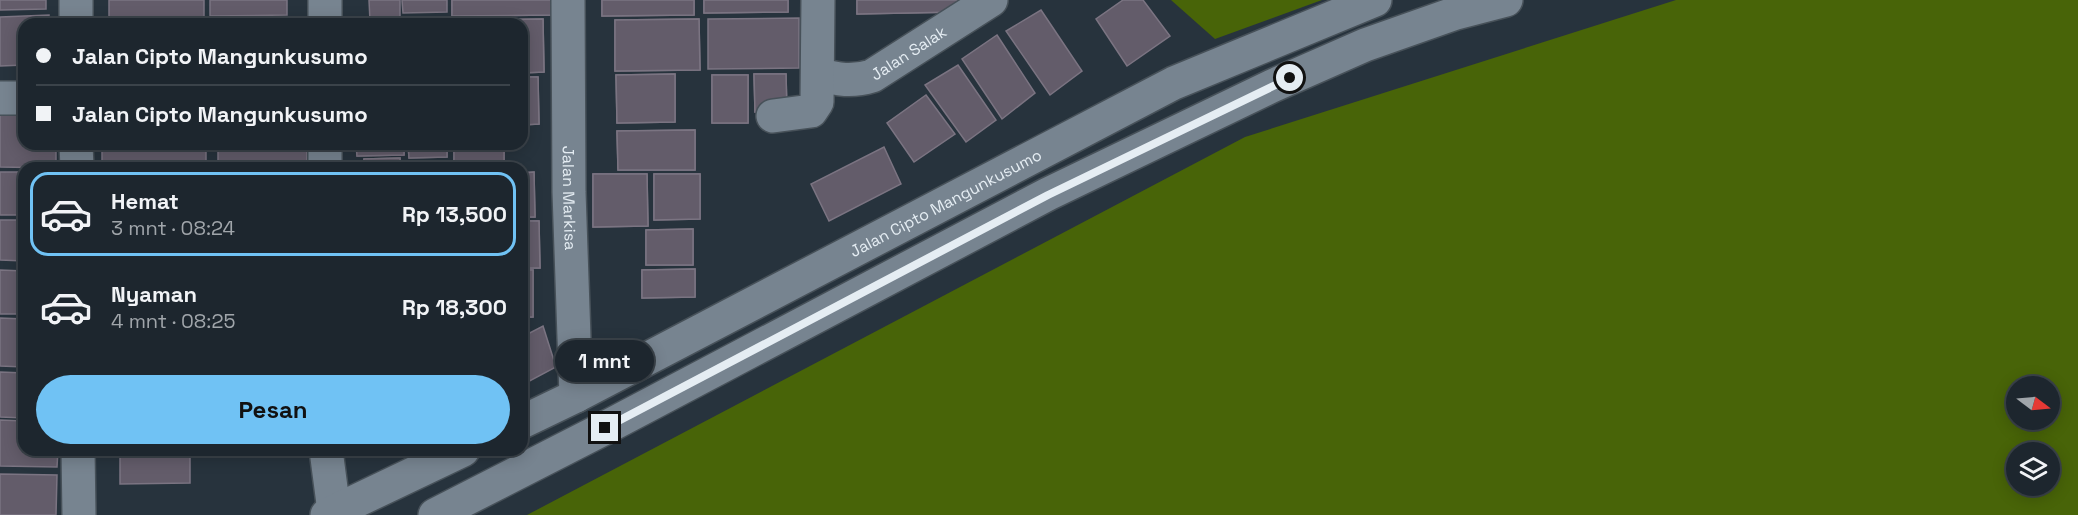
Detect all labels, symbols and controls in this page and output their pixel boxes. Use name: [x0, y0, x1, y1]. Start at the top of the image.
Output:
street label: Jalan Salak: [867, 21, 951, 85]
text: Jalan Cipto Mangunkusumo: [72, 42, 368, 70]
route start: [1276, 64, 1303, 91]
text: Jalan Cipto Mangunkusumo: [72, 100, 368, 128]
street label: Jalan Cipto Mangunkusumo: [846, 144, 1045, 262]
street label: Jalan Markisa: [558, 146, 581, 251]
icon: car: [39, 187, 93, 241]
text: Hemat: [111, 187, 179, 215]
text: Rp 13,500: [402, 200, 507, 228]
text: 3 mnt · 08:24: [111, 215, 235, 241]
icon: car: [39, 280, 93, 334]
text: Nyaman: [111, 280, 197, 308]
text: Rp 18,300: [402, 293, 507, 321]
text: 4 mnt · 08:25: [111, 308, 235, 334]
callout: 1 mnt: [556, 341, 654, 383]
text: 1 mnt: [578, 348, 631, 374]
button: Pesan: [36, 375, 510, 444]
north arrow: [2006, 376, 2060, 430]
map controls: [2006, 376, 2060, 496]
route end: [591, 414, 618, 441]
button: layers: [2006, 442, 2060, 496]

